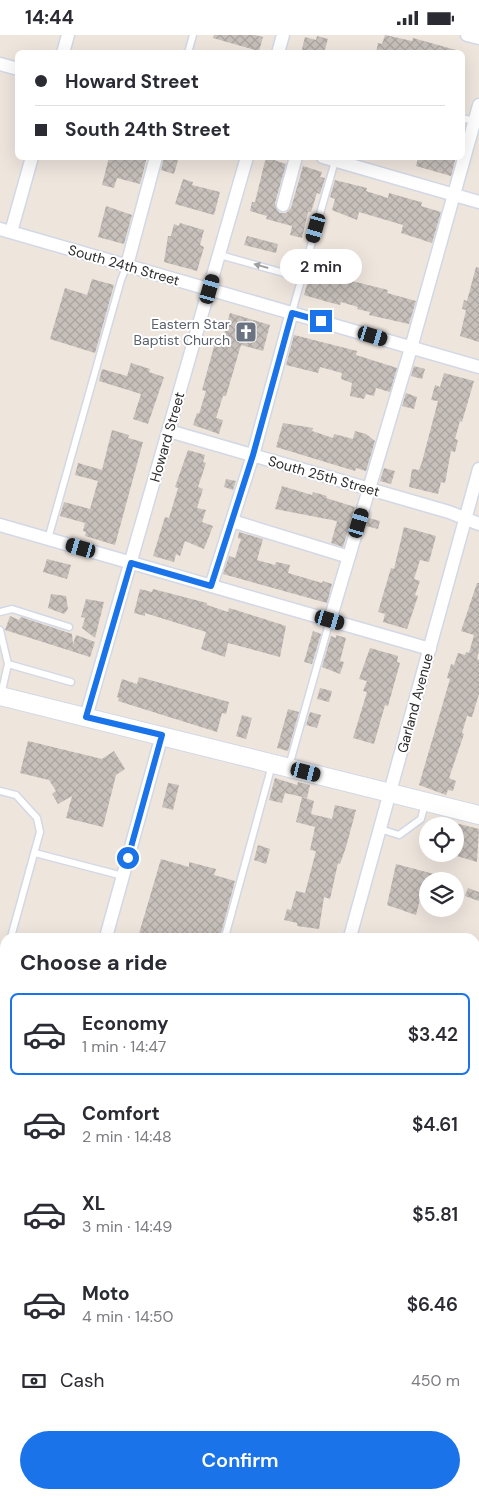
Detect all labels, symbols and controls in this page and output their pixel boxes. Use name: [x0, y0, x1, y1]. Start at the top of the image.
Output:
text: 14:44: [25, 5, 74, 30]
text: Howard Street: [65, 69, 199, 94]
text: South 24th Street: [65, 117, 230, 142]
car: [304, 212, 327, 244]
street label: South 24th Street: [66, 241, 182, 289]
callout: 2 min: [280, 249, 362, 283]
text: 2 min: [300, 256, 342, 277]
one-way arrow: [253, 262, 268, 270]
car: [198, 273, 221, 305]
route end: [310, 310, 332, 332]
place label: Eastern Star Baptist Church: [134, 315, 230, 349]
church icon: Eastern Star Baptist Church: [234, 320, 258, 344]
car: [356, 324, 389, 348]
street label: Howard Street: [146, 390, 188, 484]
street label: South 25th Street: [266, 451, 382, 501]
car: [347, 506, 370, 540]
car: [64, 537, 97, 559]
car: [313, 609, 346, 631]
street label: Garland Avenue: [393, 651, 437, 755]
car: [289, 761, 322, 783]
map controls: [419, 817, 464, 917]
button: locate: [419, 817, 464, 862]
route start: [117, 847, 139, 869]
button: layers: [419, 872, 464, 917]
text: Choose a ride: [20, 948, 168, 977]
text: Economy: [82, 1011, 169, 1036]
icon: car: [22, 1012, 67, 1057]
text: $3.42: [408, 1022, 458, 1047]
text: 1 min · 14:47: [82, 1036, 166, 1057]
text: Comfort: [82, 1101, 160, 1126]
icon: car: [22, 1102, 67, 1147]
text: $4.61: [412, 1112, 458, 1137]
text: 2 min · 14:48: [82, 1126, 172, 1147]
text: XL: [82, 1191, 105, 1216]
icon: car: [22, 1192, 67, 1237]
text: $5.81: [412, 1202, 458, 1227]
text: 3 min · 14:49: [82, 1216, 172, 1237]
text: Moto: [82, 1281, 130, 1306]
icon: car: [22, 1282, 67, 1327]
text: $6.46: [407, 1292, 458, 1317]
text: 4 min · 14:50: [82, 1306, 174, 1327]
icon: cash: [20, 1367, 48, 1395]
text: Cash: [60, 1368, 104, 1393]
text: 450 m: [411, 1370, 460, 1391]
button: Confirm: [20, 1431, 460, 1489]

